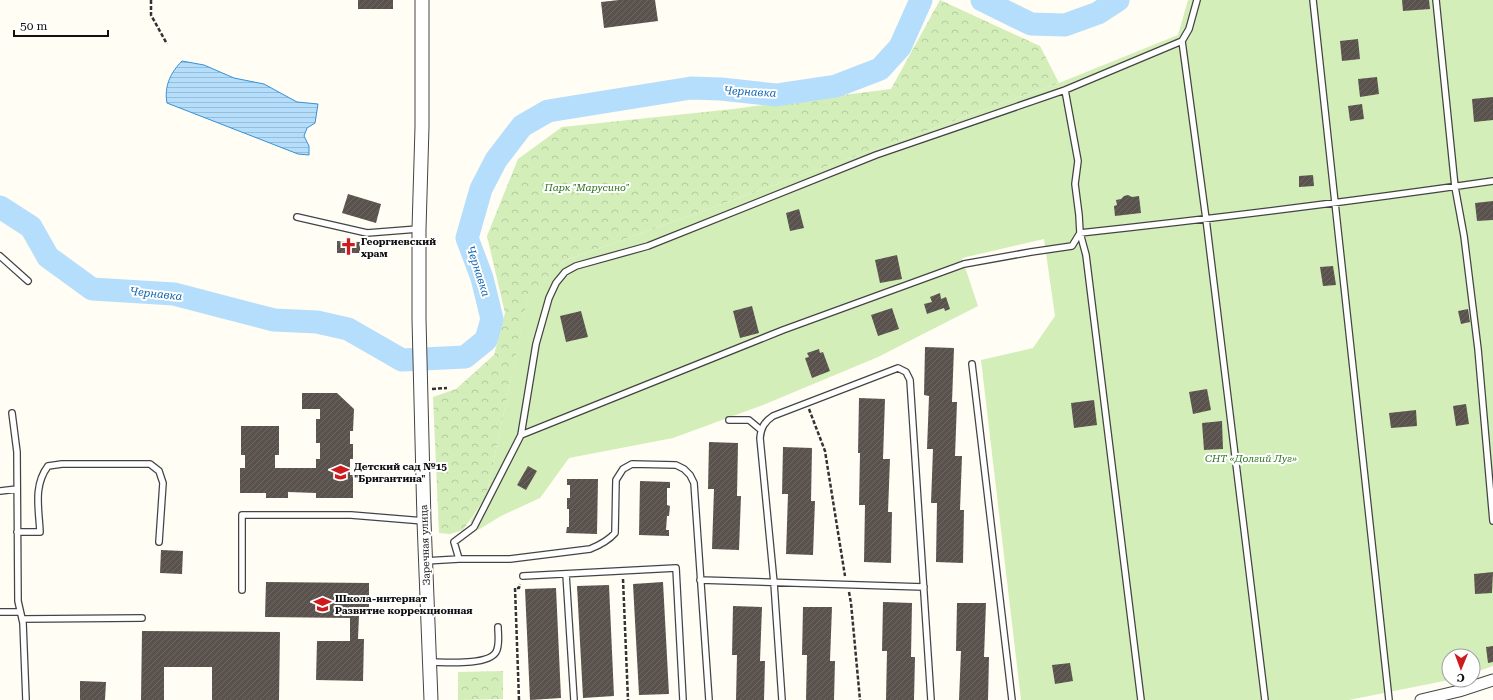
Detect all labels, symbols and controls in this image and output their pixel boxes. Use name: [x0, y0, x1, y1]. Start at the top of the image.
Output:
scale bar: [14, 12, 108, 38]
text: 50 m: [20, 19, 47, 33]
water label: Чернавка: [723, 84, 777, 100]
park label: Парк "Марусино": [543, 182, 630, 193]
place label: Георгиевский храм: [361, 236, 436, 259]
church icon: Георгиевский храм: [338, 237, 358, 257]
water label: Чернавка: [464, 244, 492, 298]
water label: Чернавка: [129, 285, 183, 303]
park label: СНТ «Долгий Луг»: [1205, 453, 1297, 464]
place label: Детский сад №15 "Бригантина": [354, 461, 447, 484]
school or university icon: Детский сад №15 "Бригантина": [331, 462, 351, 482]
street label: Заречная улица: [418, 504, 432, 586]
place label: Школа-интернат Развитие коррекционная: [335, 593, 473, 616]
school or university icon: Школа-интернат Развитие коррекционная: [312, 594, 332, 614]
north arrow: [1441, 648, 1481, 688]
text: С: [1457, 671, 1465, 684]

